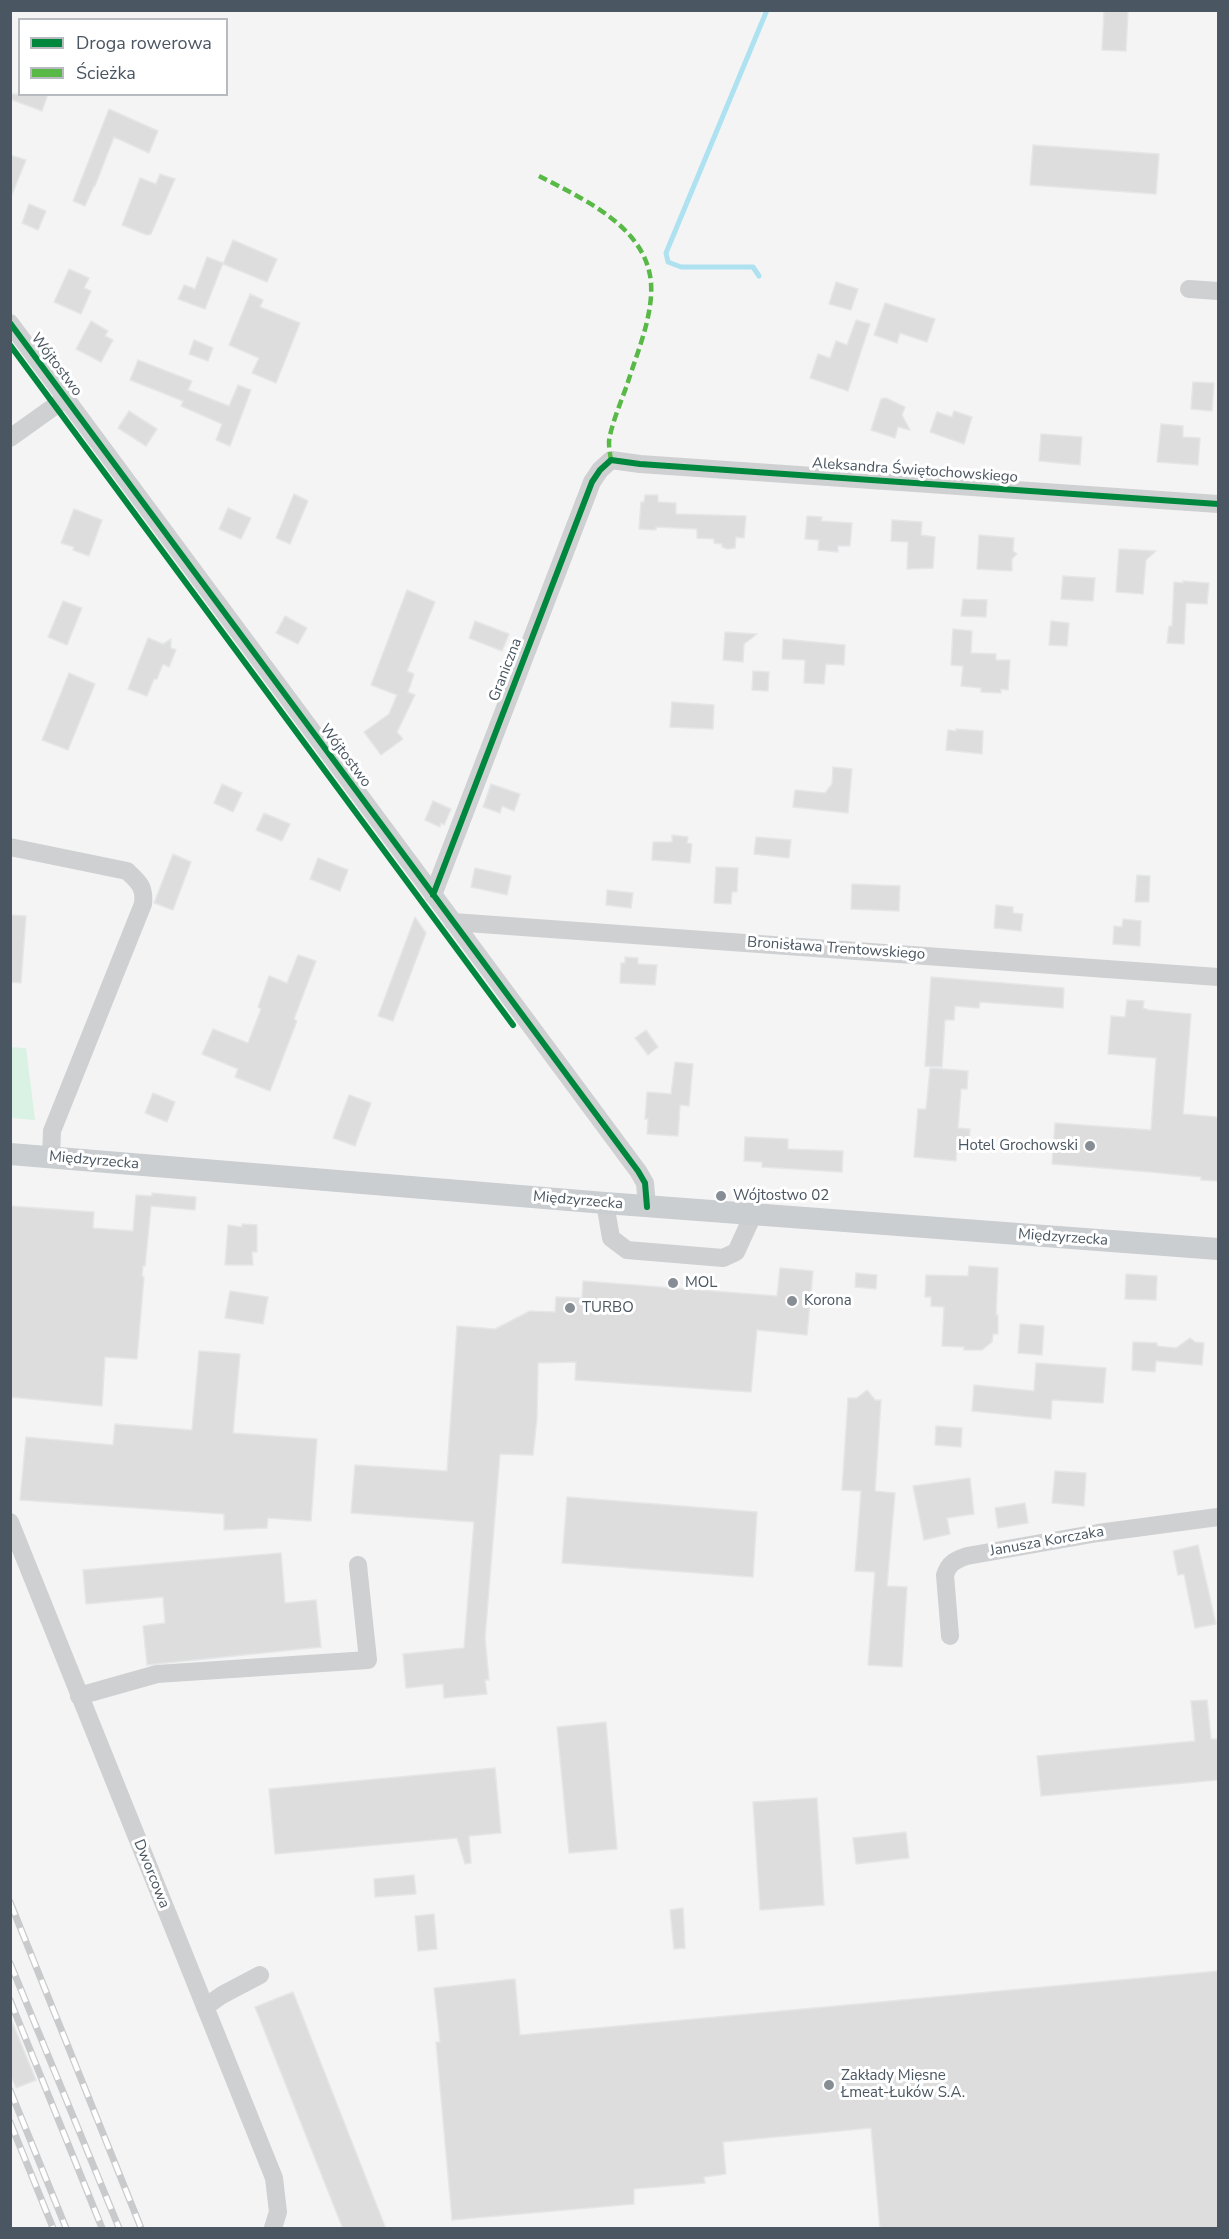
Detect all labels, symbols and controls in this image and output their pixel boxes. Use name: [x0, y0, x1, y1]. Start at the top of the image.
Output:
legend: [18, 18, 228, 96]
text: Droga rowerowa: [76, 31, 212, 55]
text: Ścieżka: [76, 61, 136, 85]
street label: Wójtostwo: [26, 330, 86, 400]
street label: Aleksandra Świętochowskiego: [811, 455, 1019, 487]
street label: Graniczna: [486, 636, 526, 704]
street label: Wójtostwo: [315, 721, 375, 791]
street label: Bronisława Trentowskiego: [746, 934, 926, 964]
place label: Hotel Grochowski: [958, 1137, 1078, 1155]
marker: Hotel Grochowski: [1083, 1139, 1097, 1153]
street label: Międzyrzecka: [48, 1148, 140, 1174]
place label: Wójtostwo 02: [733, 1187, 829, 1205]
street label: Międzyrzecka: [532, 1188, 624, 1214]
marker: Wójtostwo 02: [714, 1189, 728, 1203]
street label: Międzyrzecka: [1017, 1226, 1109, 1250]
place label: MOL: [685, 1274, 717, 1292]
marker: MOL: [666, 1276, 680, 1290]
place label: Korona: [804, 1292, 852, 1310]
marker: Korona: [785, 1294, 799, 1308]
place label: TURBO: [582, 1299, 634, 1317]
marker: TURBO: [563, 1301, 577, 1315]
street label: Janusza Korczaka: [989, 1523, 1105, 1561]
street label: Dworcowa: [129, 1837, 173, 1911]
place label: Zakłady Mięsne Łmeat-Łuków S.A.: [841, 2067, 965, 2102]
marker: Zakłady Mięsne Łmeat-Łuków S.A.: [822, 2078, 836, 2092]

